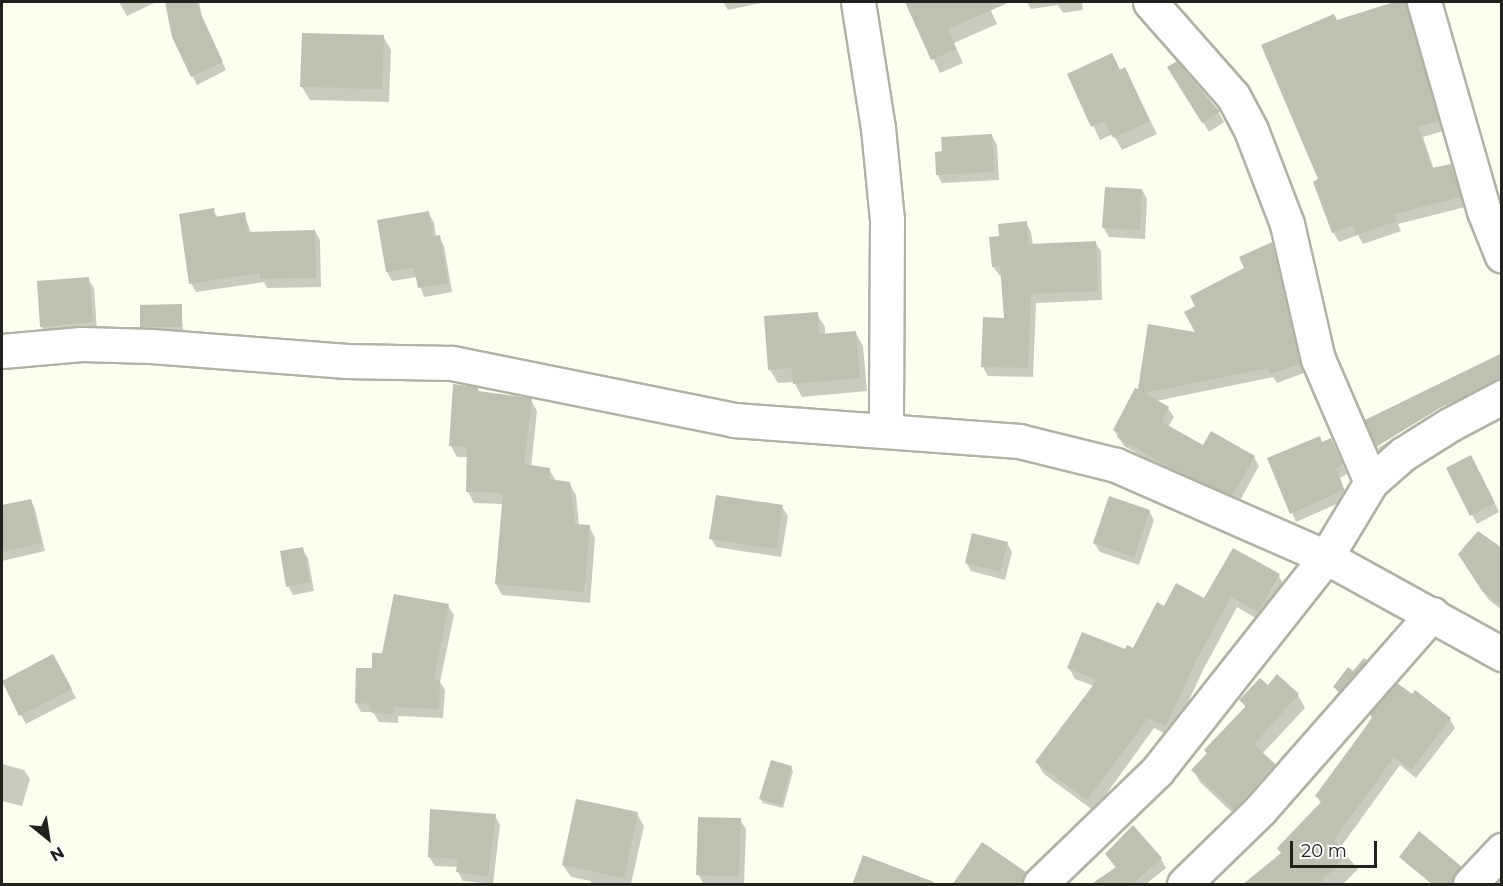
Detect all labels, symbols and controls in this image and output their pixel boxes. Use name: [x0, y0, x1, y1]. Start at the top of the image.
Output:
north arrow: [18, 808, 78, 868]
scale bar: [1293, 829, 1380, 867]
text: 20 m: [1301, 840, 1347, 862]
text: N: [47, 843, 68, 865]

